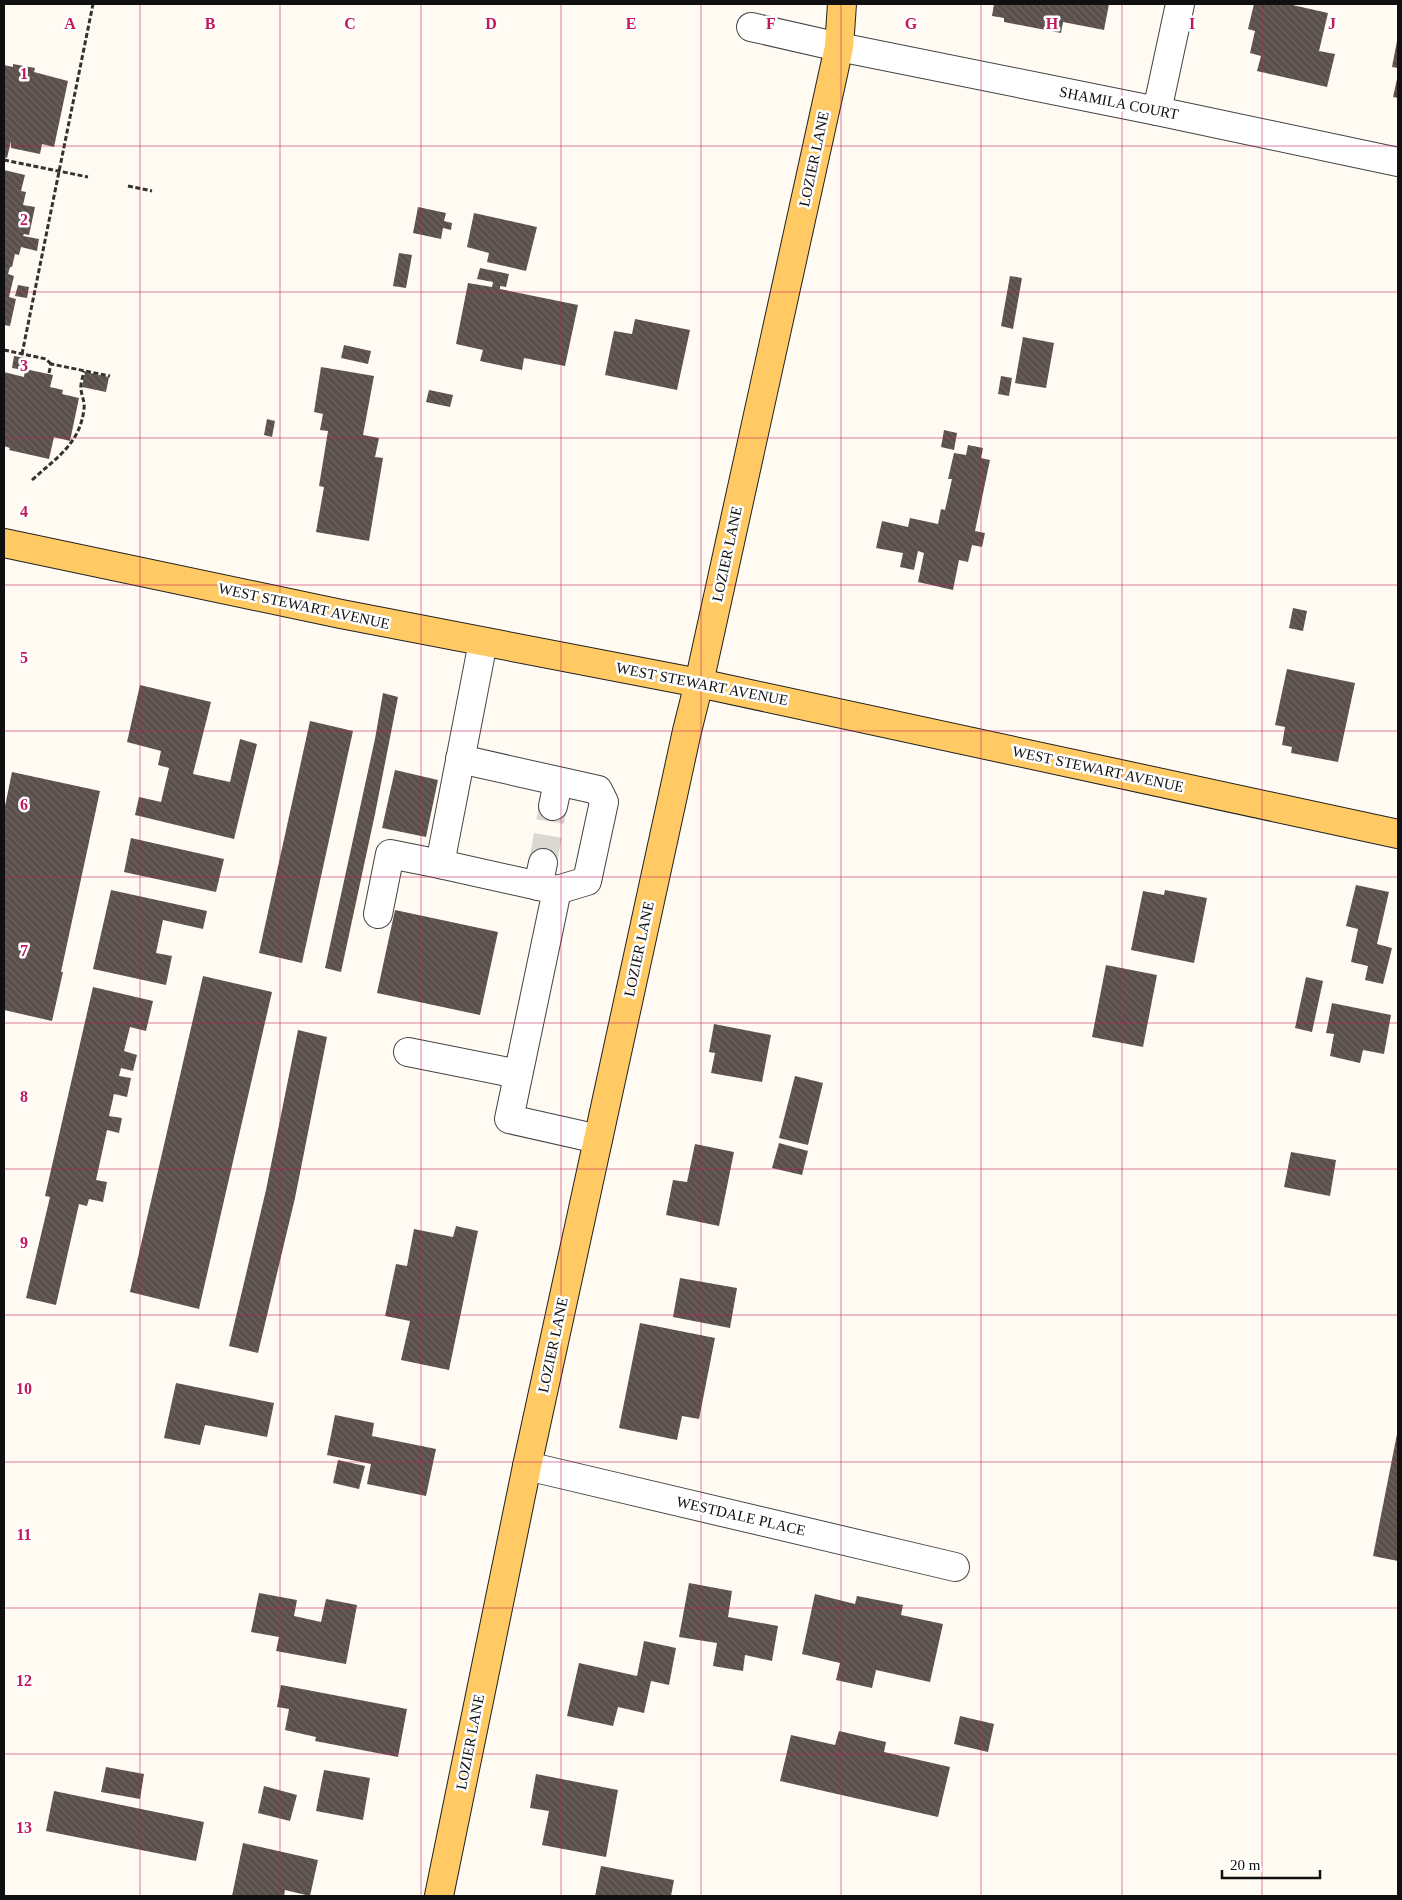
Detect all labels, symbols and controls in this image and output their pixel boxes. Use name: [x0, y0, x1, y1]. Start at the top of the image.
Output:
text: A: [64, 15, 76, 32]
text: B: [205, 15, 216, 32]
text: C: [344, 15, 356, 32]
text: D: [485, 15, 497, 32]
text: E: [626, 15, 636, 32]
text: F: [766, 15, 776, 32]
text: G: [905, 15, 918, 32]
text: H: [1046, 15, 1059, 32]
text: I: [1189, 15, 1195, 32]
text: J: [1328, 15, 1336, 32]
text: 1: [20, 65, 28, 82]
street label: SHAMILA COURT: [1058, 84, 1180, 122]
street label: LOZIER LANE: [796, 110, 832, 208]
text: 2: [20, 211, 28, 228]
text: 3: [20, 357, 28, 374]
text: 4: [20, 503, 28, 520]
street label: LOZIER LANE: [709, 505, 745, 603]
street label: WEST STEWART AVENUE: [217, 580, 391, 632]
text: 5: [20, 649, 28, 666]
street label: WEST STEWART AVENUE: [615, 659, 789, 709]
street label: WEST STEWART AVENUE: [1011, 743, 1185, 795]
text: 6: [20, 796, 28, 813]
street label: LOZIER LANE: [621, 900, 657, 998]
text: 7: [20, 942, 28, 959]
text: 8: [20, 1088, 28, 1105]
text: 9: [20, 1234, 28, 1251]
street label: LOZIER LANE: [535, 1296, 571, 1394]
text: 10: [16, 1380, 32, 1397]
street label: WESTDALE PLACE: [675, 1493, 807, 1539]
text: 11: [16, 1526, 32, 1543]
text: 12: [16, 1672, 32, 1689]
street label: LOZIER LANE: [453, 1693, 487, 1791]
text: 13: [16, 1819, 32, 1836]
scale bar: [1222, 1848, 1320, 1880]
text: 20 m: [1230, 1857, 1261, 1873]

